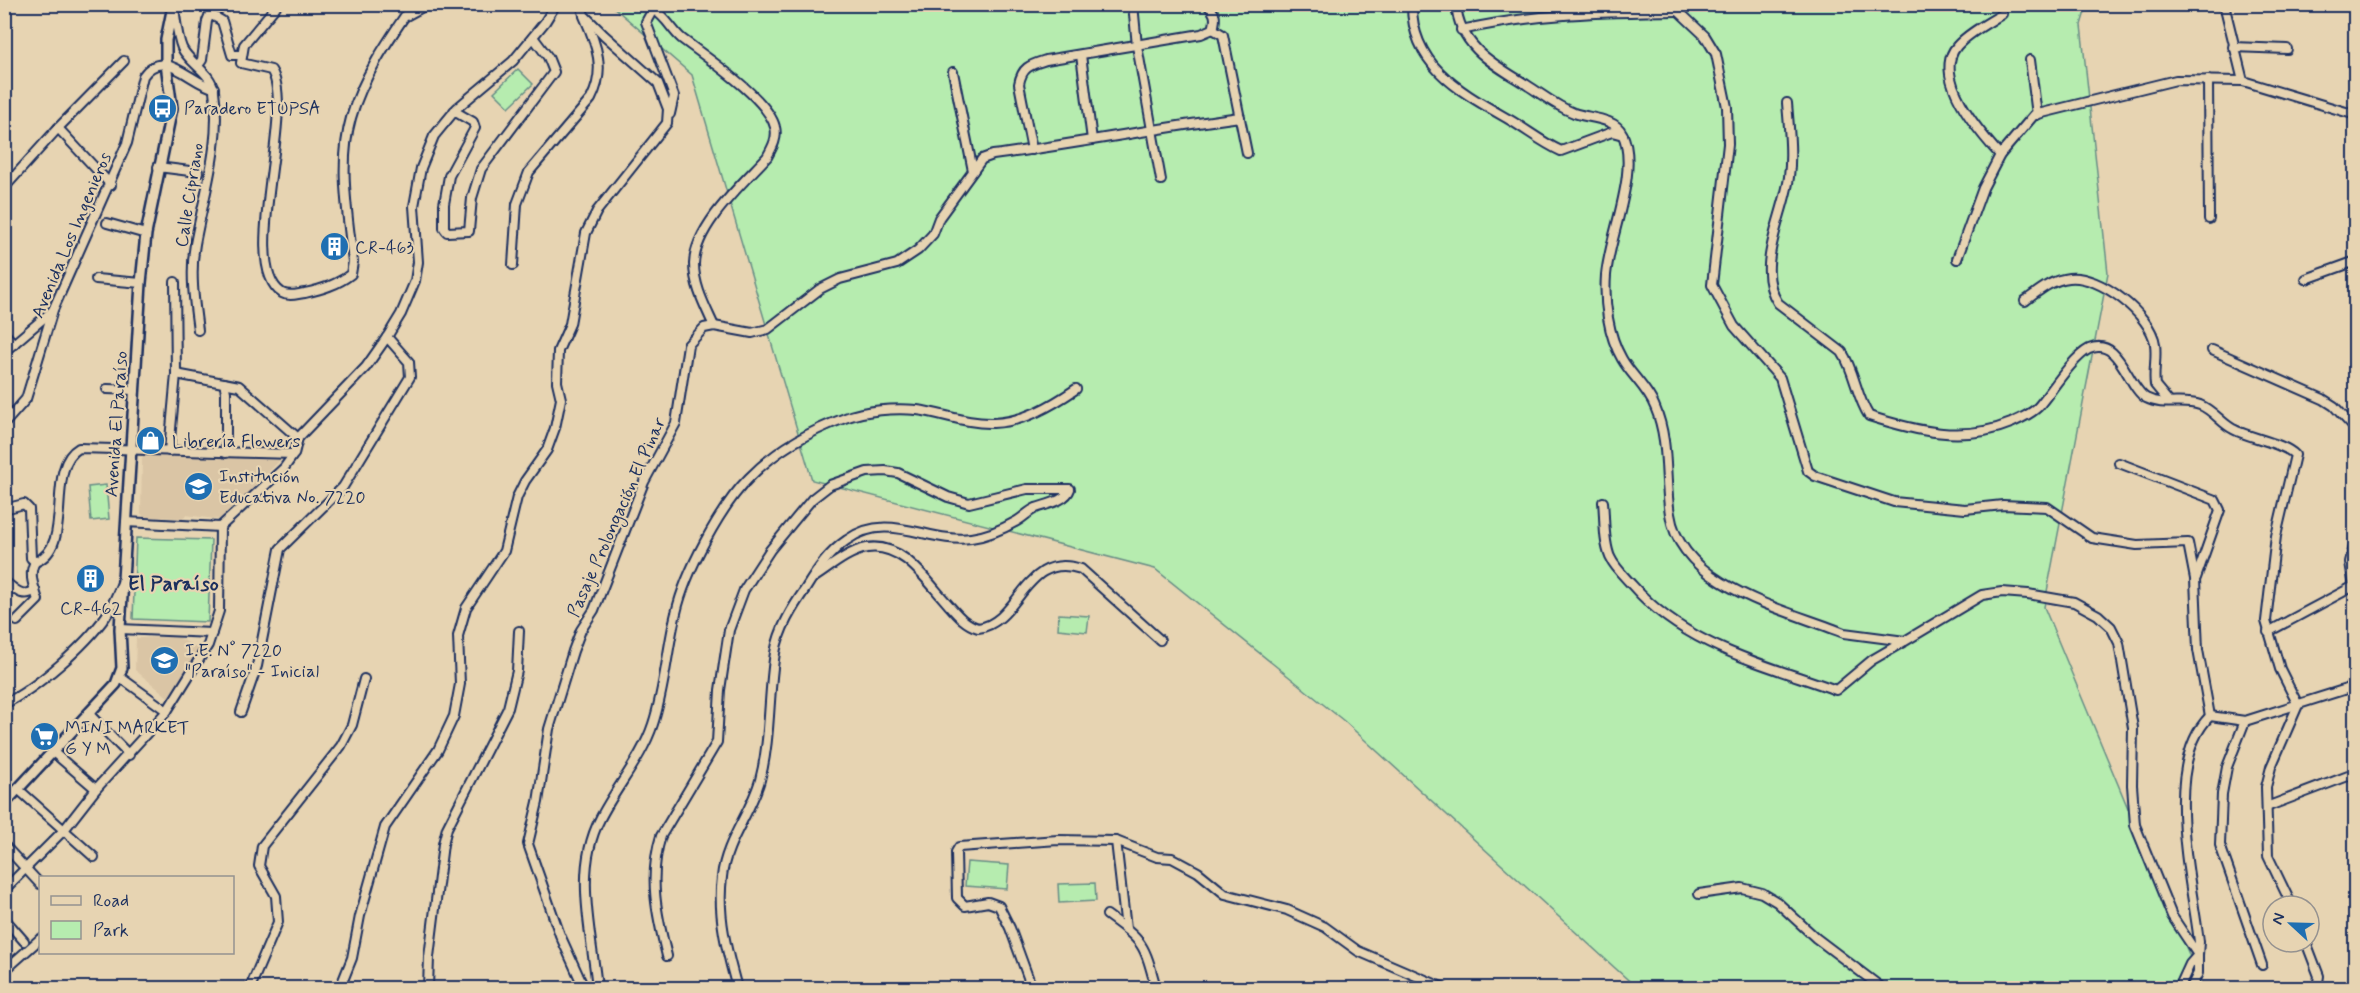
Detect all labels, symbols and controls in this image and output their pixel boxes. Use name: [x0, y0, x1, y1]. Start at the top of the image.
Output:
bus stop icon: Paradero ETUPSA: [147, 92, 179, 124]
place label: Paradero ETUPSA: [184, 97, 321, 121]
street label: Calle Cipriano: [170, 141, 210, 249]
street label: Avenida Los Ingenieros: [26, 149, 118, 322]
building icon: CR-463: [318, 231, 350, 263]
place label: CR-463: [355, 236, 414, 260]
street label: Avenida El Paraíso: [100, 350, 134, 498]
street label: Pasaje Prolongación El Pinar: [562, 413, 673, 621]
shop icon: Librería Flowers: [135, 425, 167, 457]
place label: Librería Flowers: [172, 430, 301, 454]
place label: Institución Educativa No. 7220: [219, 465, 365, 510]
school or university icon: Institución Educativa No. 7220: [182, 470, 214, 502]
building icon: CR-462: [75, 563, 107, 595]
district label: El Paraíso: [127, 570, 219, 598]
place label: CR-462: [60, 597, 122, 621]
place label: I.E. N° 7220 "Paraíso" - Inicial: [185, 639, 319, 684]
school or university icon: I.E. N° 7220 "Paraíso" - Inicial: [148, 644, 180, 676]
place label: MINI MARKET G Y M: [65, 716, 189, 761]
supermarket icon: MINI MARKET G Y M: [28, 721, 60, 753]
legend: [39, 876, 234, 954]
text: Road: [93, 889, 129, 913]
north arrow: [2261, 894, 2321, 954]
text: N: [2267, 910, 2290, 928]
text: Park: [93, 919, 129, 943]

